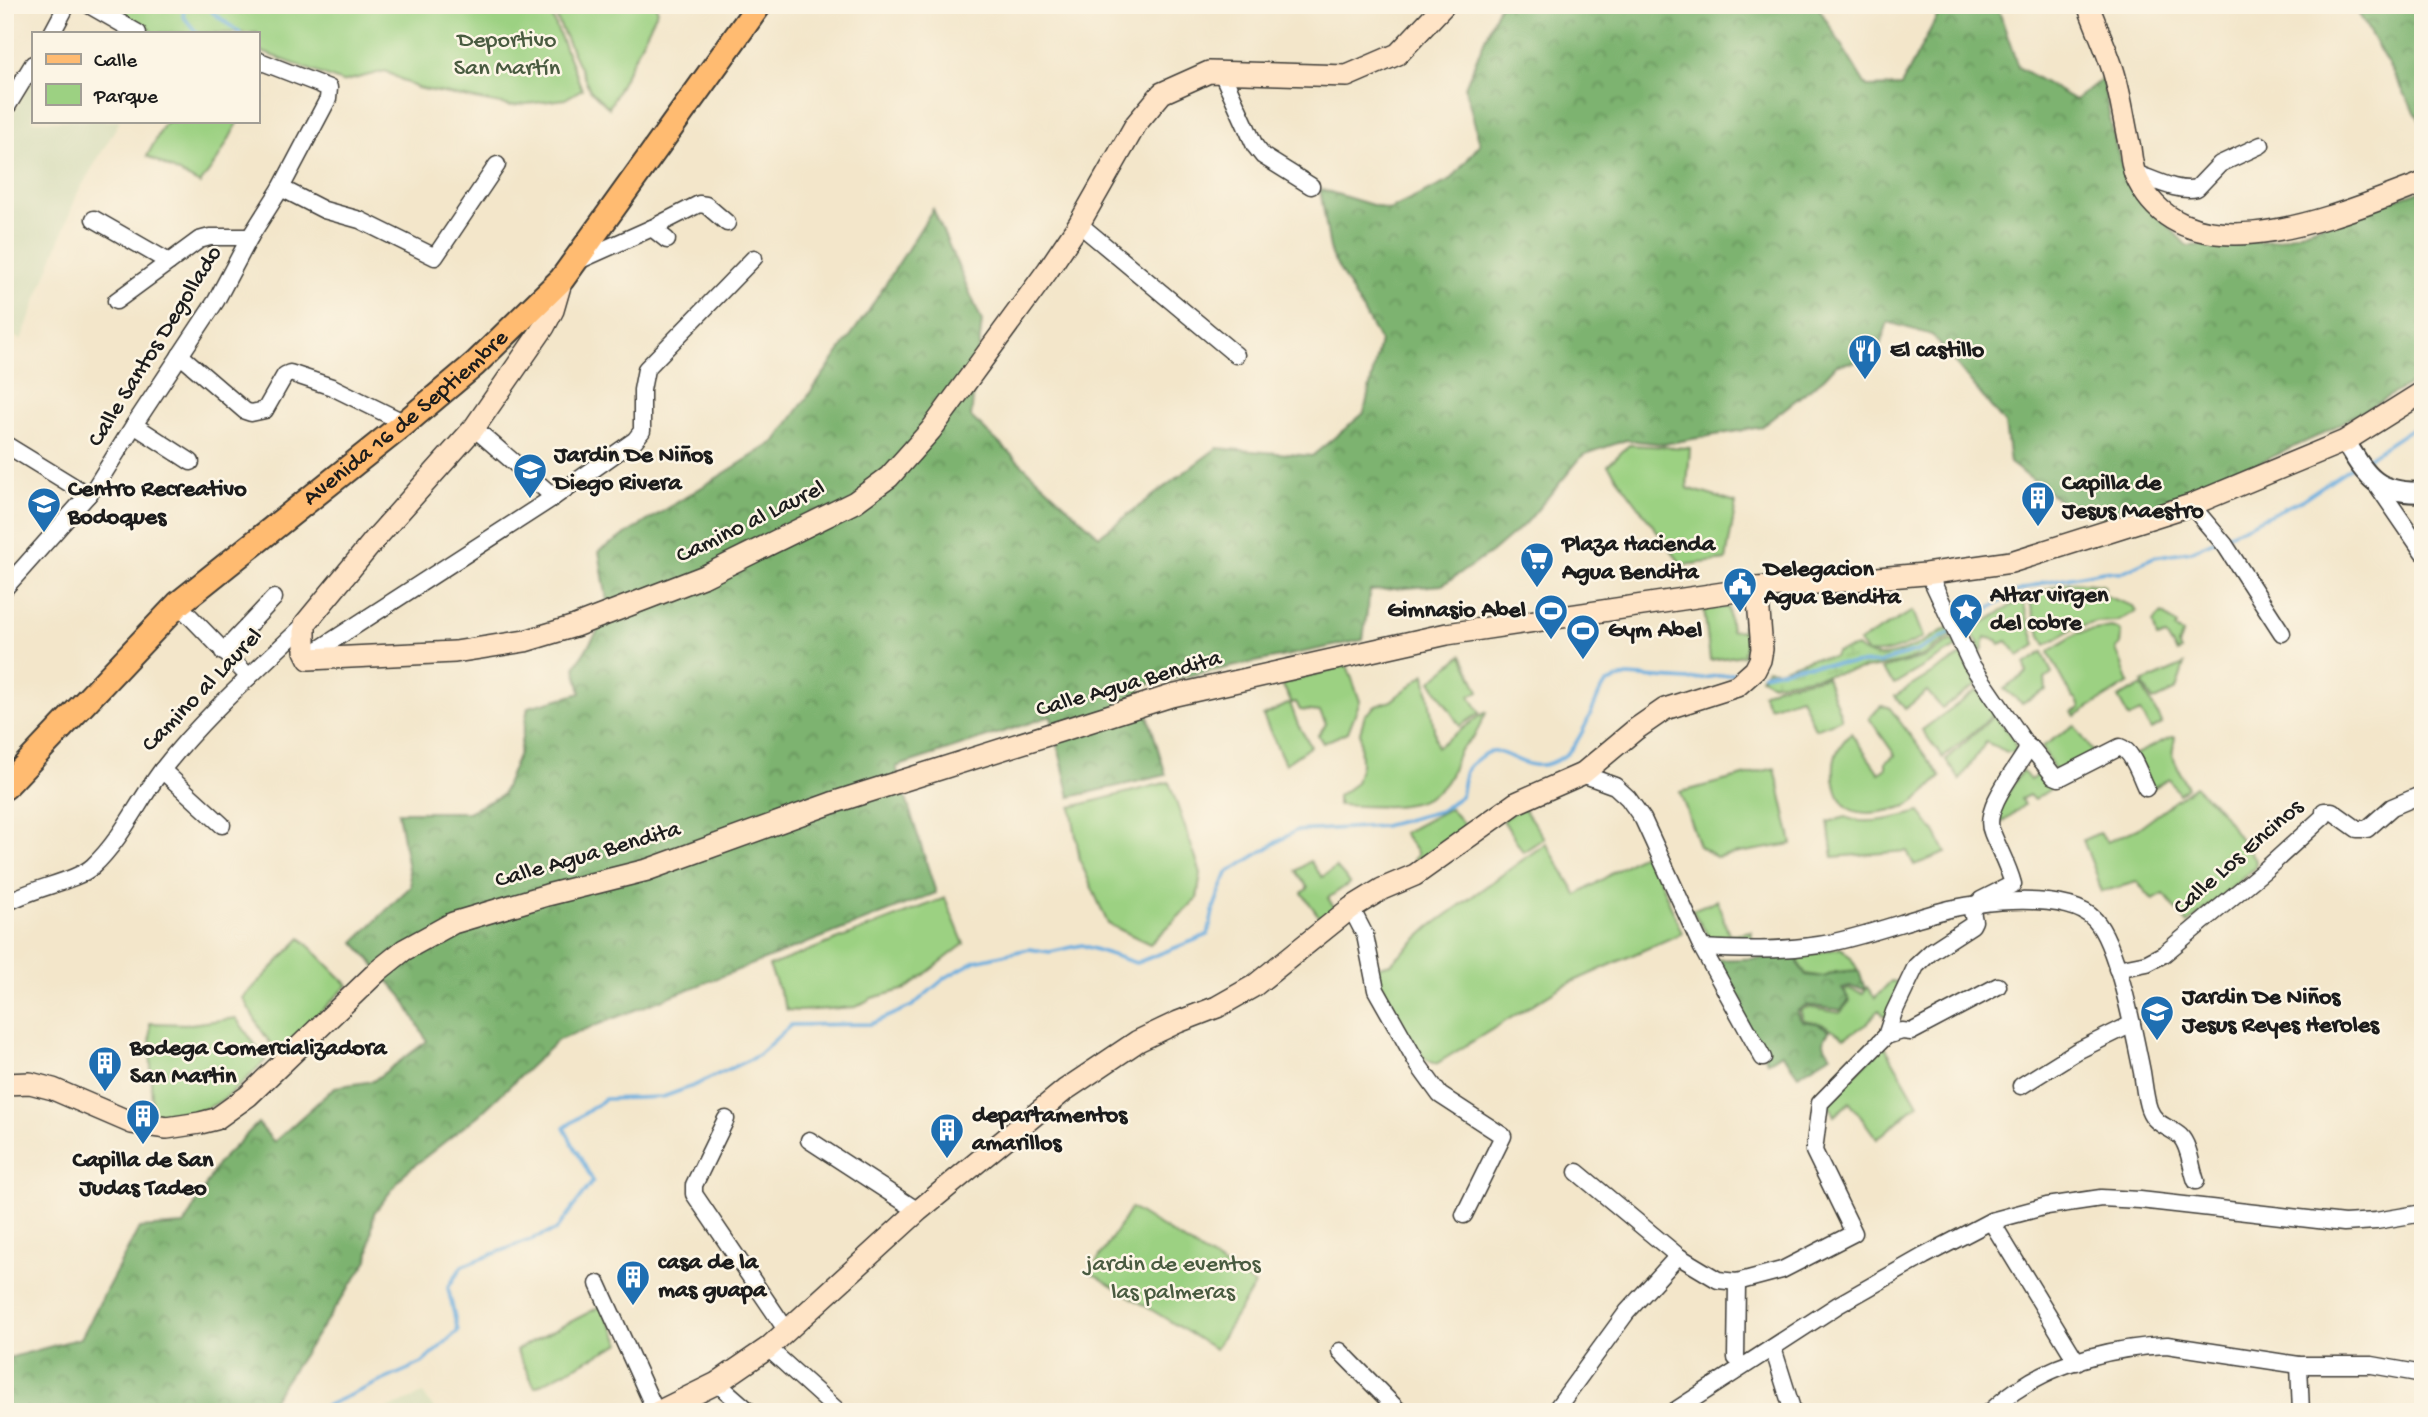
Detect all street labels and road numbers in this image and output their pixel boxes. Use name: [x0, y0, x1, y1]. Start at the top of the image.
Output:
street label: Calle Santos Degollado: [82, 241, 230, 453]
street label: Avenida 16 de Septiembre: [297, 324, 516, 513]
street label: Camino al Laurel: [672, 474, 830, 572]
street label: Camino al Laurel: [136, 623, 270, 759]
street label: Calle Agua Bendita: [1033, 644, 1226, 725]
street label: Calle Los Encinos: [2168, 793, 2311, 922]
street label: Calle Agua Bendita: [492, 815, 685, 896]

